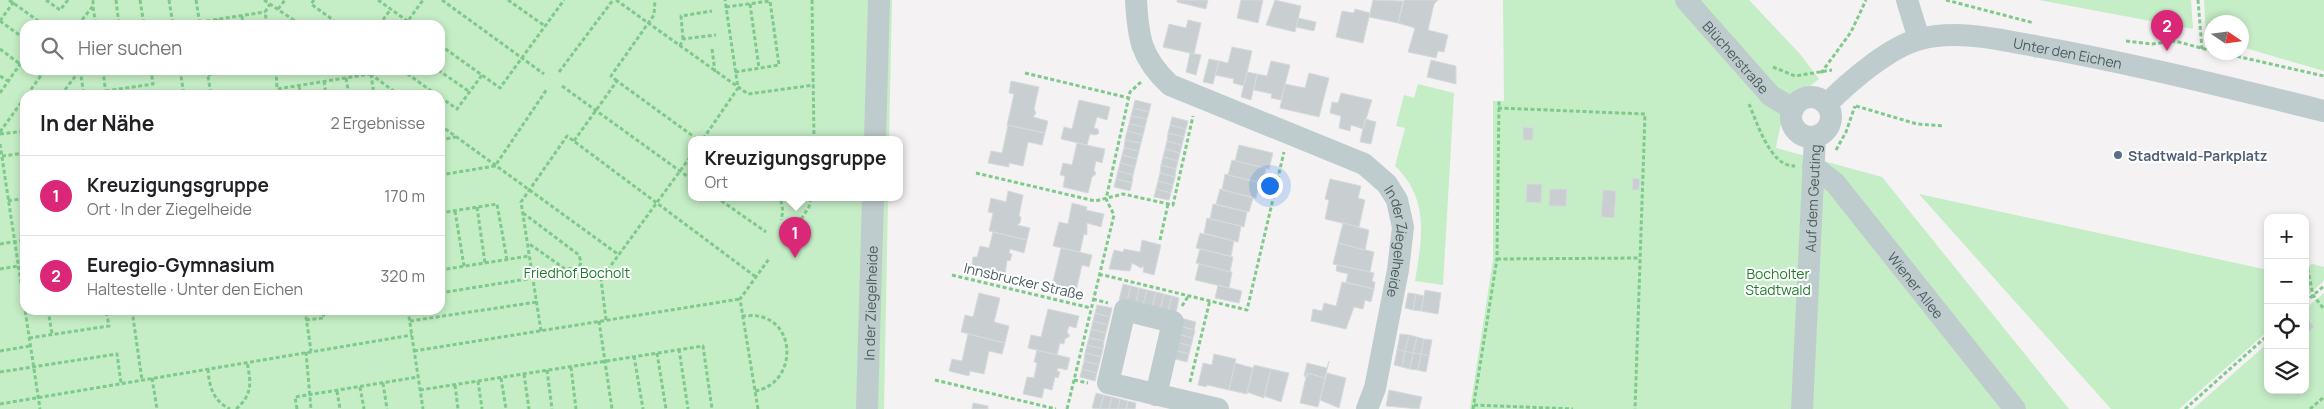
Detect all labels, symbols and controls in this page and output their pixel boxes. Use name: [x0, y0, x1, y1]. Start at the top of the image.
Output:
pin: 2: [2151, 10, 2183, 51]
north arrow: [2204, 15, 2249, 60]
street label: Blücherstraße: [1699, 16, 1774, 97]
search box: [20, 20, 445, 75]
street label: Unter den Eichen: [2012, 33, 2124, 73]
icon: search: [38, 34, 66, 62]
text: Hier suchen: [78, 35, 182, 61]
text: In der Nähe: [40, 109, 154, 137]
text: 2 Ergebnisse: [330, 112, 425, 134]
popup: [688, 136, 903, 201]
street label: Auf dem Geuting: [1800, 144, 1824, 253]
text: Kreuzigungsgruppe: [705, 145, 886, 171]
place label: Stadtwald-Parkplatz: [2128, 146, 2267, 165]
marker: Stadtwald-Parkplatz: [2112, 149, 2124, 161]
text: Ort: [705, 171, 728, 193]
text: Kreuzigungsgruppe: [87, 172, 269, 198]
your location: [1257, 173, 1283, 199]
street label: In der Ziegelheide: [1380, 181, 1413, 299]
text: 1: [52, 185, 60, 207]
text: 170 m: [384, 185, 425, 207]
text: Ort · In der Ziegelheide: [87, 198, 252, 220]
map controls: [2264, 214, 2309, 394]
button: +: [2264, 214, 2309, 259]
pin: 1: [779, 217, 811, 258]
street label: In der Ziegelheide: [859, 245, 881, 361]
street label: Wiener Allee: [1884, 248, 1949, 322]
text: Euregio-Gymnasium: [87, 252, 275, 278]
street label: Innsbrucker Straße: [962, 258, 1086, 304]
button: −: [2264, 259, 2309, 304]
park label: Friedhof Bocholt: [524, 263, 631, 282]
park label: Bocholter Stadtwald: [1745, 264, 1811, 299]
text: 2: [51, 265, 61, 287]
text: 320 m: [381, 265, 425, 287]
text: Haltestelle · Unter den Eichen: [87, 278, 303, 300]
button: locate: [2264, 304, 2309, 349]
button: layers: [2264, 349, 2309, 394]

